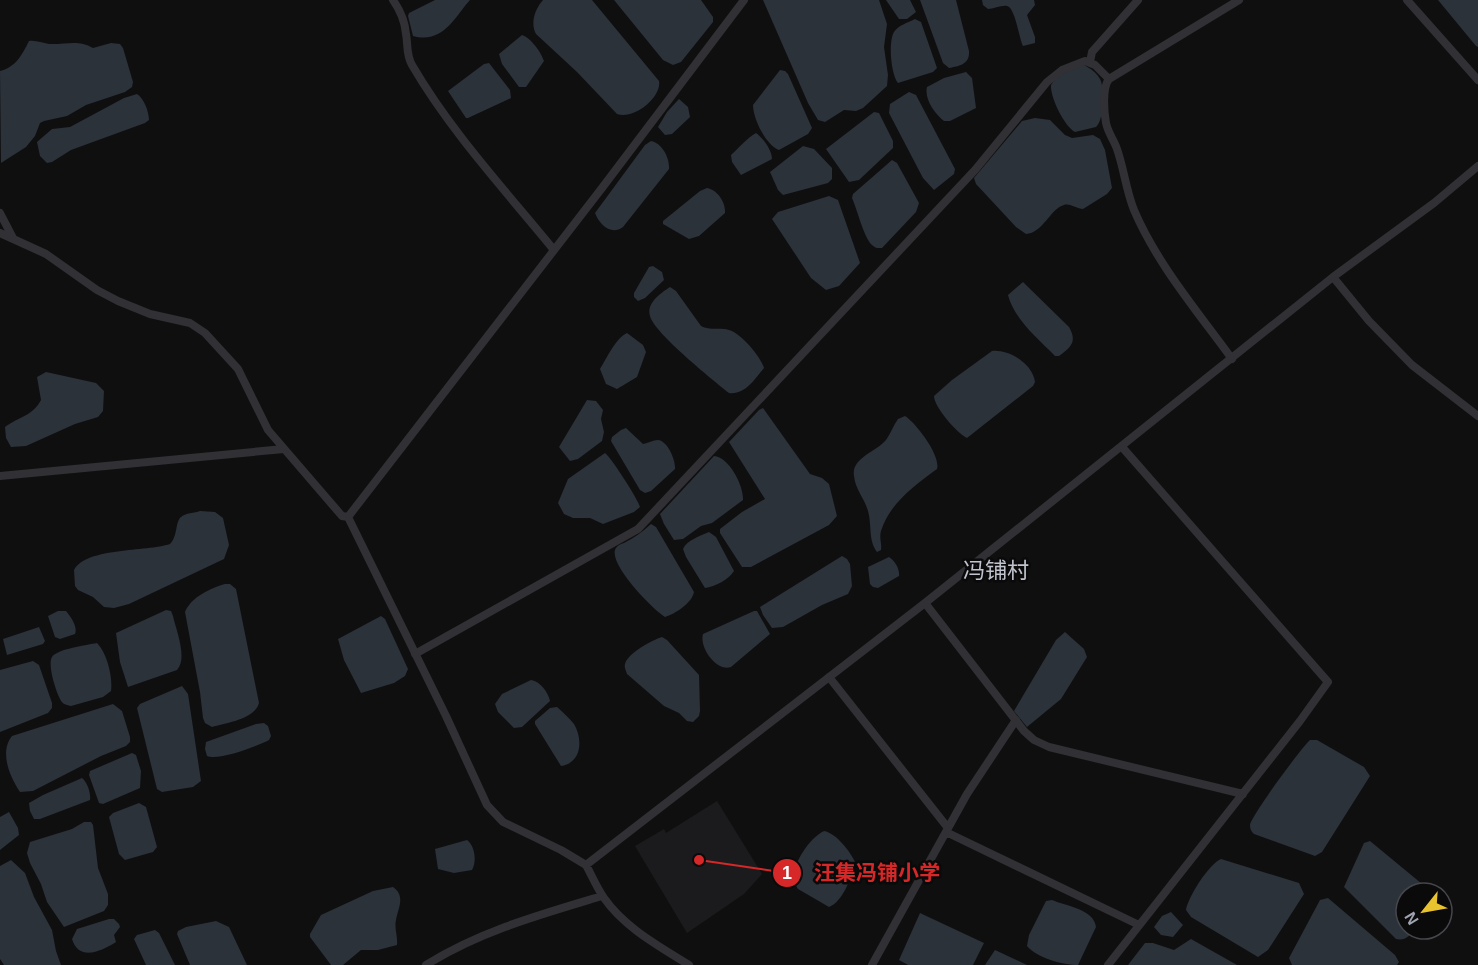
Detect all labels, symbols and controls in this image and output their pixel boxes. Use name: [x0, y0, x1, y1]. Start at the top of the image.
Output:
district label: 冯铺村: [963, 558, 1029, 583]
callout: 汪集冯铺小学: [772, 853, 952, 892]
text: 汪集冯铺小学: [814, 861, 940, 884]
text: 1: [782, 863, 792, 883]
north arrow: [1394, 881, 1454, 941]
text: N: [1401, 909, 1422, 928]

